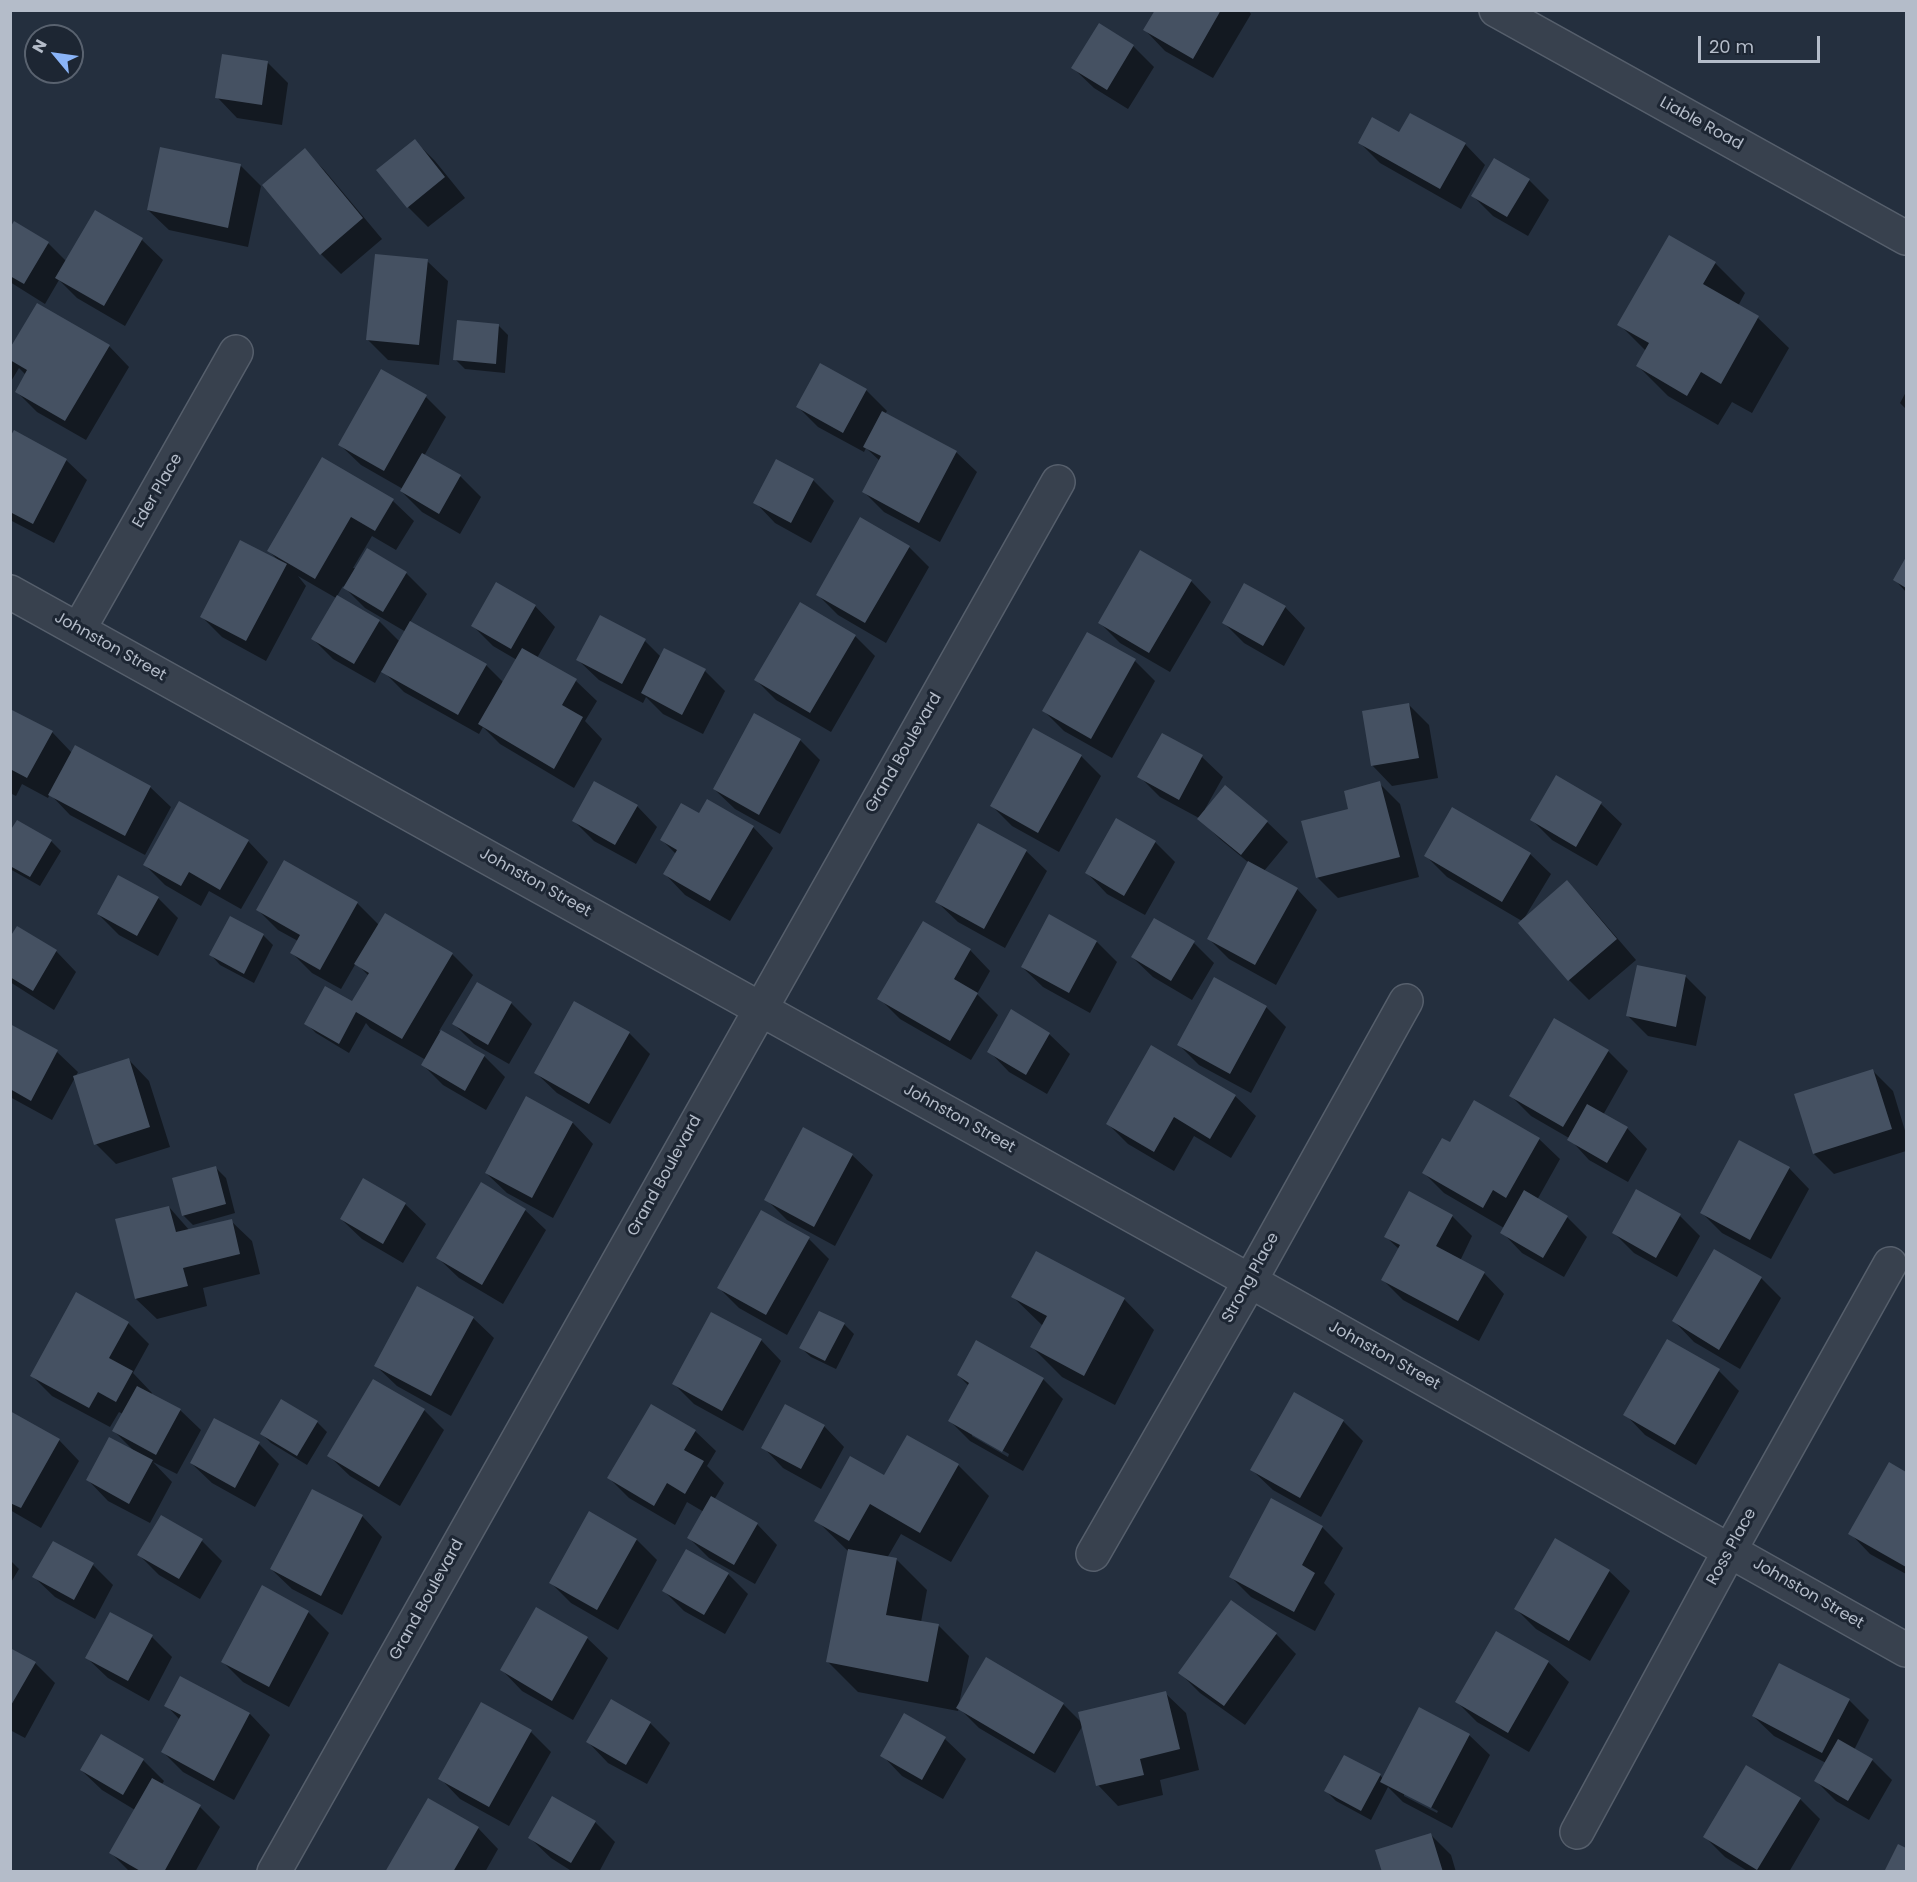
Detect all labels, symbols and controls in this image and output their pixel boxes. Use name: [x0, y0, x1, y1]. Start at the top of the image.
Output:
north arrow: [24, 24, 84, 84]
scale bar: [1701, 24, 1822, 62]
text: 20 m: [1709, 34, 1754, 59]
text: N: [27, 35, 53, 57]
street label: Liable Road: [1656, 93, 1746, 155]
street label: Eder Place: [129, 450, 187, 532]
street label: Johnston Street: [51, 608, 169, 686]
street label: Grand Boulevard: [862, 690, 946, 816]
street label: Johnston Street: [476, 844, 594, 922]
street label: Johnston Street: [900, 1080, 1018, 1158]
street label: Grand Boulevard: [624, 1112, 706, 1240]
street label: Strong Place: [1218, 1229, 1284, 1327]
street label: Johnston Street: [1325, 1317, 1443, 1395]
street label: Ross Place: [1703, 1505, 1761, 1589]
street label: Grand Boulevard: [386, 1536, 468, 1664]
street label: Johnston Street: [1749, 1554, 1867, 1634]

